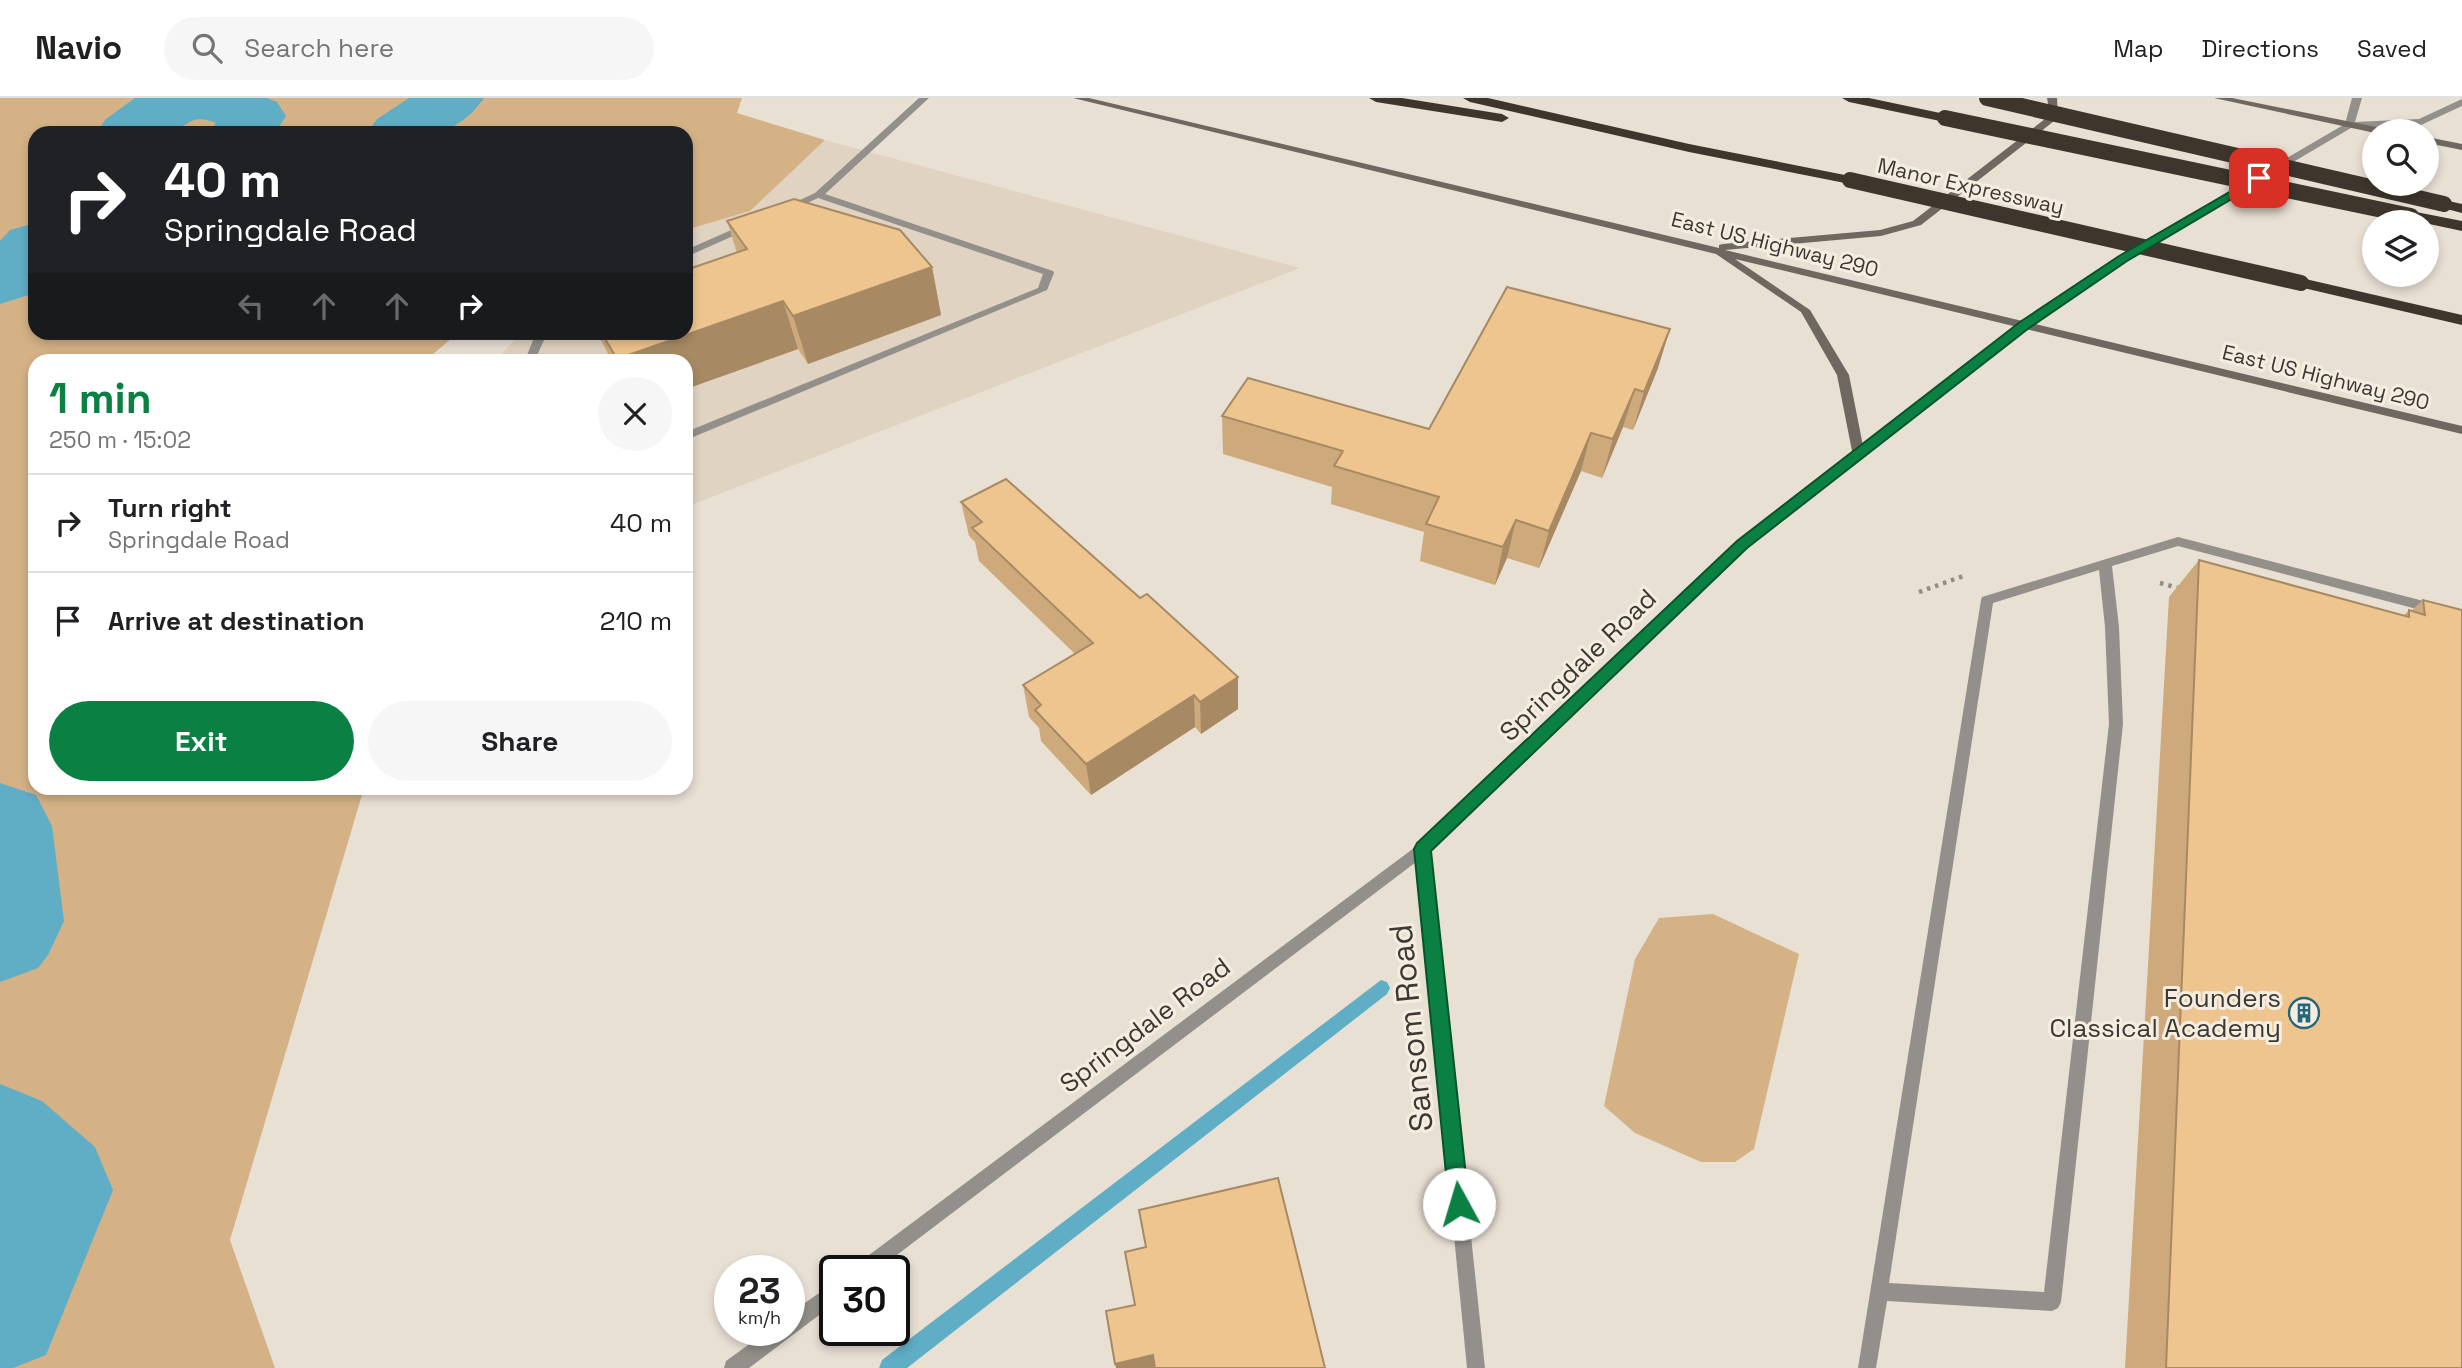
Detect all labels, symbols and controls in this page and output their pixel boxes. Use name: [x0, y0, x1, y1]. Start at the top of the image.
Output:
search box: [164, 17, 654, 80]
text: Navio: [35, 27, 122, 69]
icon: search: [188, 29, 226, 67]
text: Search here: [244, 31, 394, 65]
text: Map: [2113, 33, 2163, 64]
text: Directions: [2201, 33, 2319, 64]
text: Saved: [2357, 33, 2427, 64]
map controls: [2362, 119, 2439, 287]
button: search: [2362, 119, 2439, 196]
pin: [2229, 148, 2289, 208]
text: 40 m: [164, 149, 281, 211]
street label: Manor Expressway: [1875, 151, 2067, 221]
icon: right: [49, 154, 140, 245]
icon: arrive: [2240, 159, 2278, 197]
street label: East US Highway 290: [1669, 205, 1881, 283]
text: Springdale Road: [164, 210, 417, 250]
button: layers: [2362, 210, 2439, 287]
icon: left: [232, 287, 270, 325]
icon: ahead: [305, 287, 343, 325]
icon: ahead: [378, 287, 416, 325]
icon: right: [451, 287, 489, 325]
street label: East US Highway 290: [2220, 338, 2432, 416]
text: 1 min: [49, 372, 152, 425]
button: close: [598, 377, 672, 451]
text: 250 m · 15:02: [49, 425, 191, 455]
text: Turn right: [108, 491, 232, 525]
icon: right: [49, 504, 87, 542]
text: 40 m: [610, 506, 672, 540]
text: Springdale Road: [108, 525, 290, 555]
street label: Springdale Road: [1492, 581, 1664, 749]
icon: arrive: [49, 602, 87, 640]
text: Arrive at destination: [108, 604, 365, 638]
text: 210 m: [600, 604, 672, 638]
button: Exit: [49, 701, 354, 781]
button: Share: [368, 701, 672, 781]
street label: Sansom Road: [1380, 922, 1442, 1134]
street label: Springdale Road: [1053, 950, 1237, 1100]
place label: Founders Classical Academy: [2049, 981, 2281, 1045]
building icon: Founders Classical Academy: [2287, 996, 2321, 1030]
position arrow: [1422, 1167, 1496, 1241]
speed limit sign: 30: [819, 1255, 910, 1346]
text: 23: [738, 1269, 781, 1313]
text: km/h: [738, 1306, 781, 1329]

